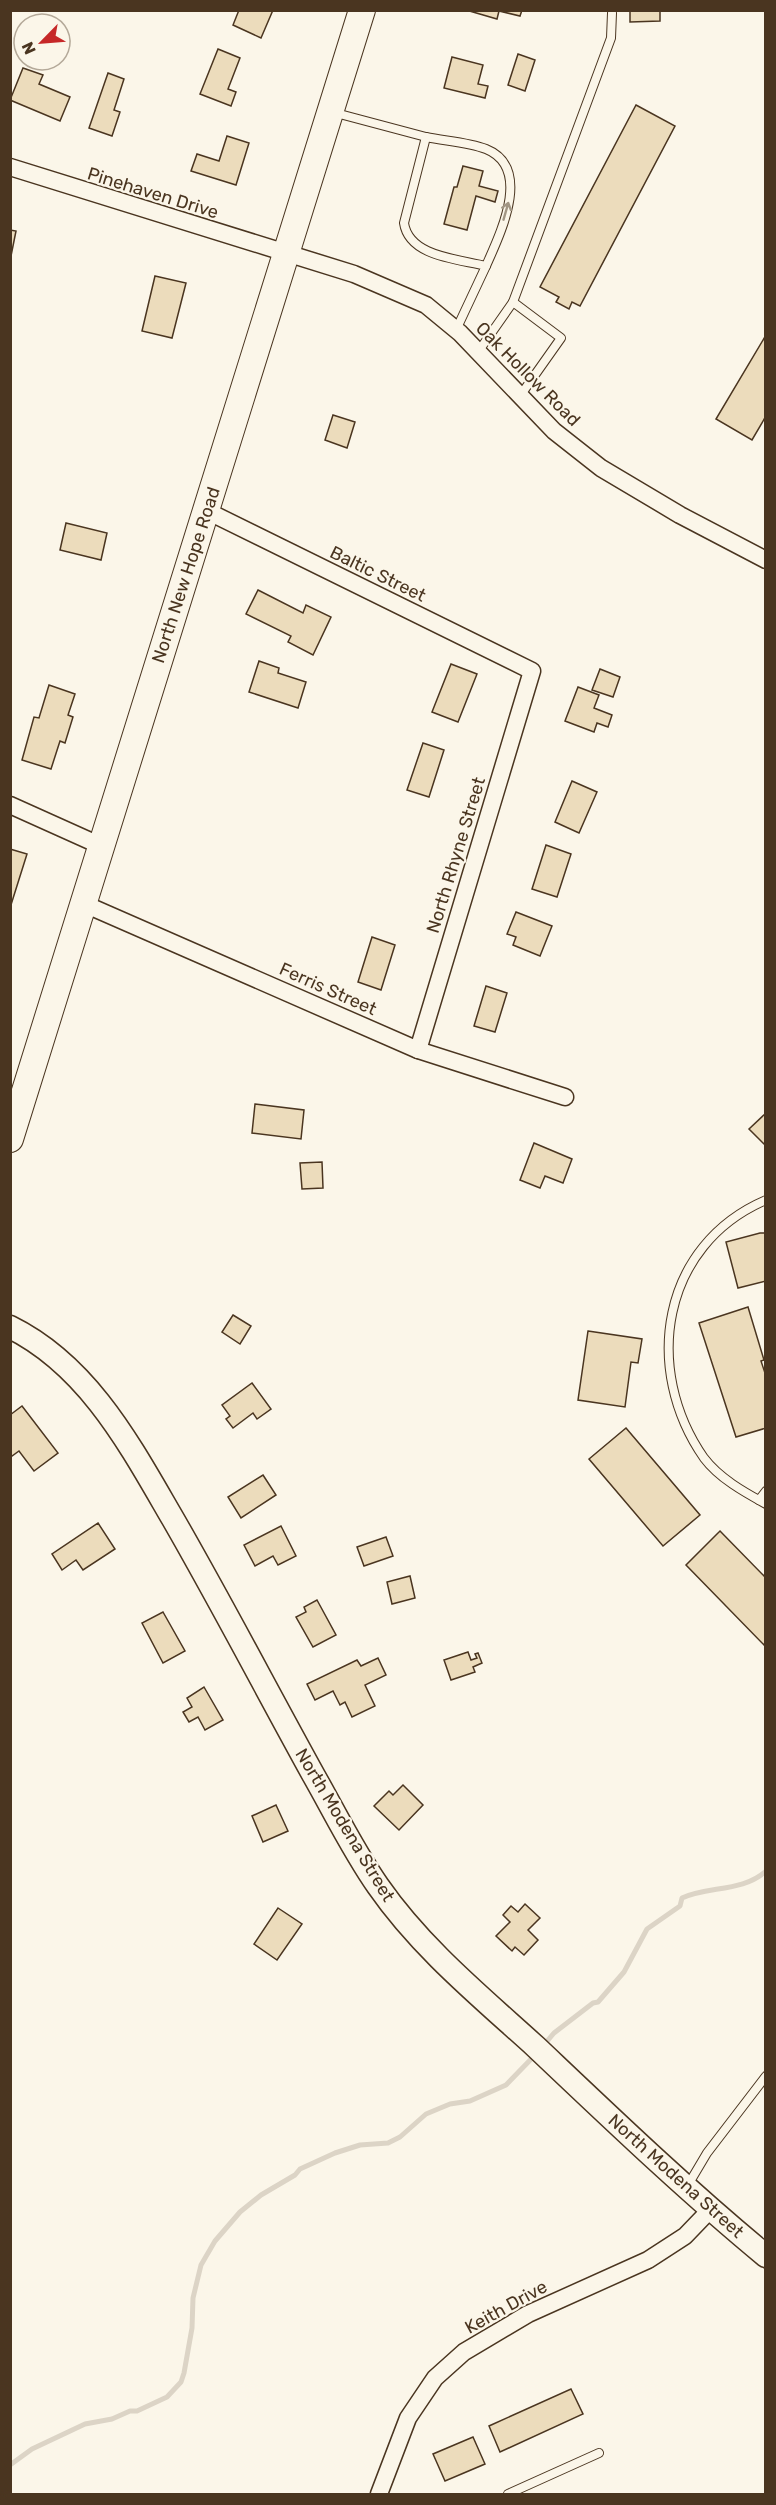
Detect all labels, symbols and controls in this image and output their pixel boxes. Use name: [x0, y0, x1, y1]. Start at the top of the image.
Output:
north arrow: [12, 12, 72, 72]
text: N: [18, 39, 40, 57]
street label: Pinehaven Drive: [85, 163, 221, 223]
one-way arrow: [501, 202, 512, 221]
street label: Oak Hollow Road: [471, 317, 585, 431]
street label: North New Hope Road: [147, 484, 225, 666]
street label: Baltic Street: [326, 541, 430, 607]
street label: North Rhyne Street: [422, 774, 490, 936]
street label: Ferris Street: [276, 958, 380, 1020]
street label: North Modena Street: [291, 1744, 399, 1906]
street label: North Modena Street: [604, 2109, 748, 2243]
street label: Keith Drive: [461, 2275, 551, 2339]

